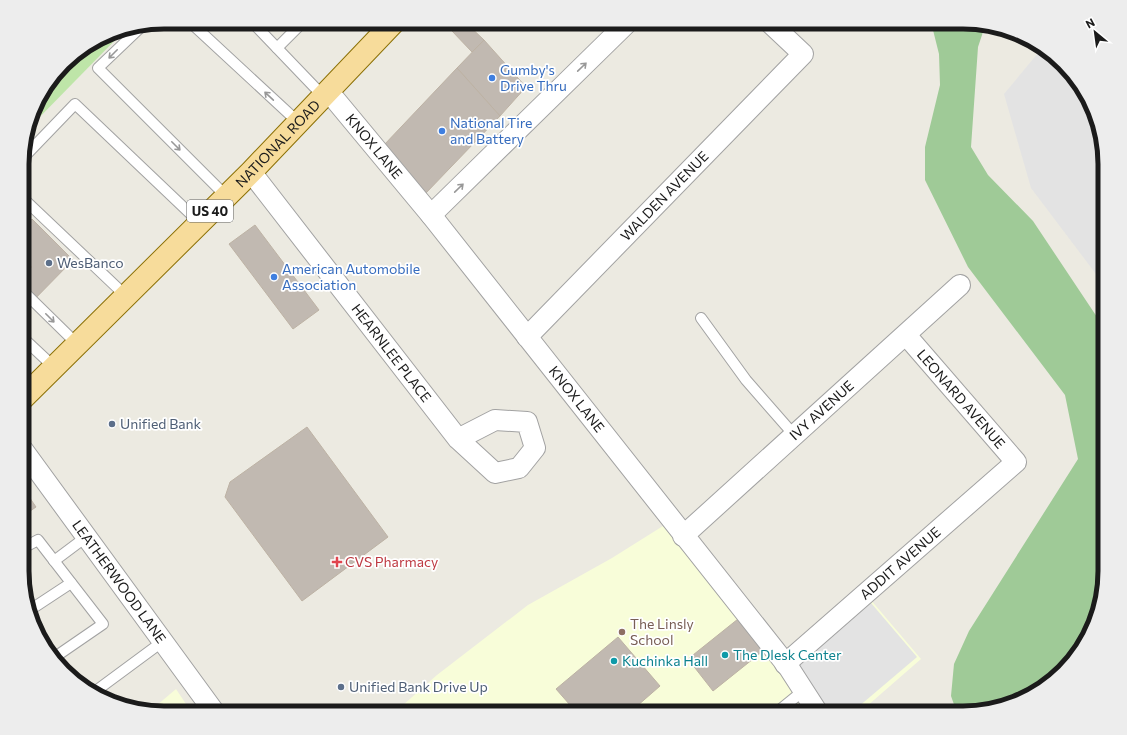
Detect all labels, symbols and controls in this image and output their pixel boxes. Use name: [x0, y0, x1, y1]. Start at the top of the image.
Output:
north arrow: [1075, 12, 1115, 52]
text: N: [1083, 15, 1097, 31]
one-way arrow: [108, 49, 118, 59]
place label: Gumby's Drive Thru: [500, 61, 567, 94]
one-way arrow: [577, 62, 587, 72]
marker: Gumby's Drive Thru: [487, 73, 497, 83]
one-way arrow: [264, 91, 274, 100]
street label: NATIONAL ROAD: [232, 96, 323, 191]
street label: KNOX LANE: [342, 110, 406, 182]
place label: National Tire and Battery: [450, 114, 532, 147]
marker: National Tire and Battery: [437, 126, 447, 136]
one-way arrow: [171, 141, 181, 151]
street label: WALDEN AVENUE: [617, 147, 712, 244]
one-way arrow: [454, 183, 464, 193]
road number: US 40: [187, 200, 233, 222]
place label: WesBanco: [57, 254, 124, 271]
marker: WesBanco: [44, 258, 54, 268]
place label: American Automobile Association: [282, 260, 420, 293]
marker: American Automobile Association: [269, 272, 279, 282]
street label: HEARNLEE PLACE: [348, 300, 435, 405]
one-way arrow: [45, 313, 55, 323]
street label: LEONARD AVENUE: [914, 346, 1009, 452]
street label: KNOX LANE: [546, 362, 608, 435]
street label: IVY AVENUE: [785, 377, 857, 444]
place label: Unified Bank: [120, 415, 202, 432]
marker: Unified Bank: [107, 419, 117, 429]
street label: LEATHERWOOD LANE: [69, 517, 170, 646]
street label: ADDIT AVENUE: [856, 523, 944, 603]
place label: CVS Pharmacy: [345, 553, 438, 570]
marker: CVS Pharmacy: [332, 557, 342, 567]
place label: The Linsly School: [630, 615, 694, 648]
marker: The Linsly School: [617, 627, 627, 637]
place label: The Dlesk Center: [733, 646, 842, 663]
marker: The Dlesk Center: [720, 650, 730, 660]
place label: Kuchinka Hall: [622, 652, 708, 669]
marker: Kuchinka Hall: [609, 656, 619, 666]
place label: Unified Bank Drive Up: [349, 678, 488, 695]
marker: Unified Bank Drive Up: [336, 682, 346, 692]

